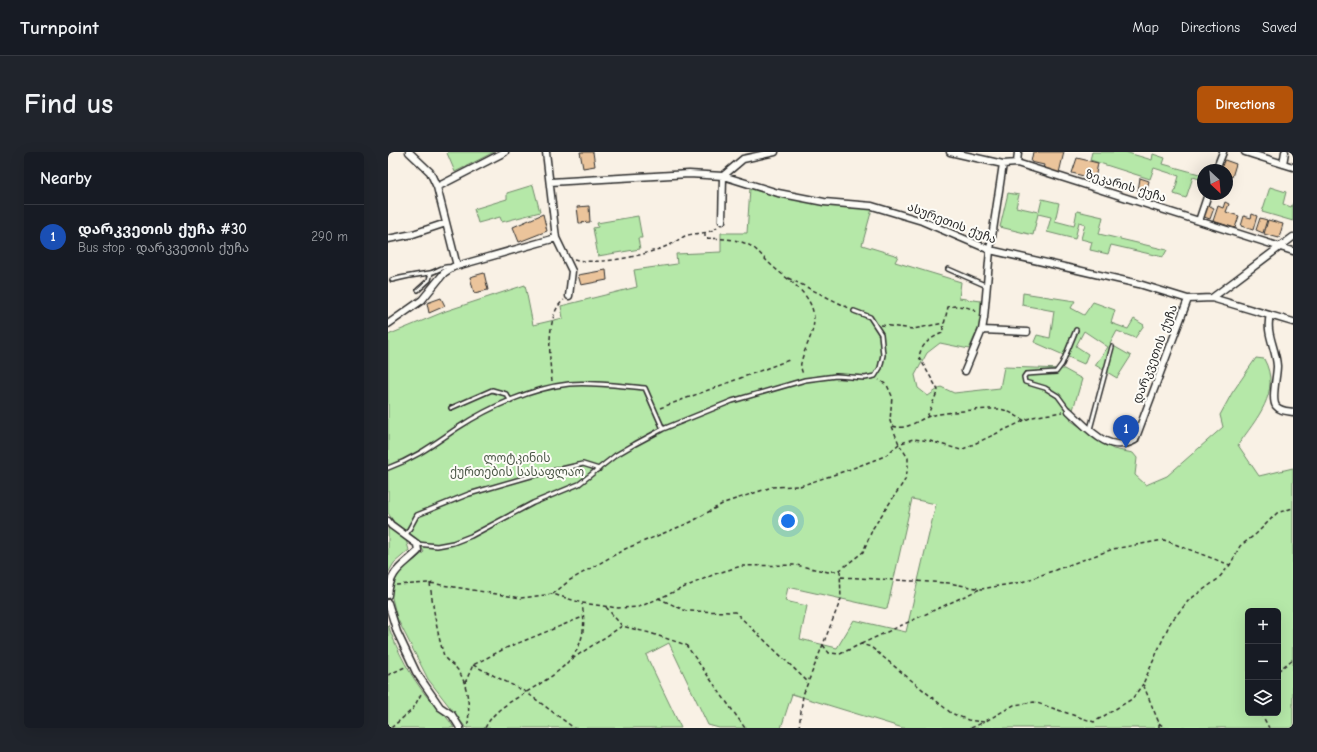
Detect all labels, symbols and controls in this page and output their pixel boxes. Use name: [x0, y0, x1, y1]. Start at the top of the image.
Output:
text: Turnpoint: [20, 17, 99, 39]
text: Map: [1132, 19, 1159, 36]
text: Directions: [1181, 19, 1240, 36]
text: Saved: [1262, 19, 1297, 36]
button: Directions: [1197, 86, 1293, 123]
text: Find us: [24, 88, 113, 120]
north arrow: [1197, 164, 1233, 200]
street label: ზეკარის ქუჩა: [1084, 167, 1168, 205]
text: Nearby: [40, 169, 91, 188]
street label: ასურეთის ქუჩა: [906, 200, 998, 246]
text: დარკვეთის ქუჩა #30: [78, 220, 247, 238]
text: 1: [50, 229, 56, 244]
text: 290 m: [311, 229, 348, 244]
text: Bus stop · დარკვეთის ქუჩა: [78, 240, 249, 255]
street label: დარკვეთის ქუჩა: [1130, 303, 1181, 406]
pin: 1: [1113, 415, 1139, 448]
park label: ლოტკინის ქურთების სასაფლაო: [450, 451, 584, 480]
your location: [778, 511, 798, 531]
map controls: [1245, 608, 1281, 716]
button: +: [1245, 608, 1281, 644]
button: −: [1245, 644, 1281, 680]
button: layers: [1245, 680, 1281, 716]

